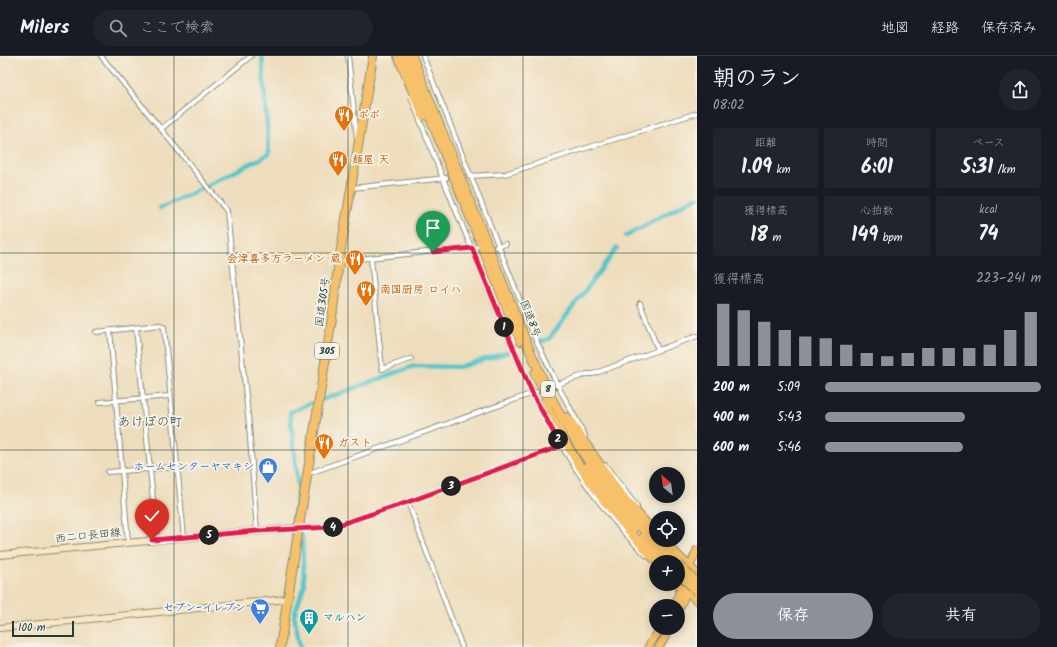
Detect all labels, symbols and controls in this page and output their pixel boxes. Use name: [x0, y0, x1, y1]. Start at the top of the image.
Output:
search box: [93, 10, 373, 46]
text: Milers: [20, 13, 69, 43]
text: ここで検索: [139, 16, 214, 40]
icon: search: [107, 17, 129, 39]
text: 地図: [881, 17, 909, 39]
text: 経路: [931, 17, 959, 39]
text: 保存済み: [981, 17, 1037, 39]
text: 朝のラン: [713, 62, 801, 97]
button: share: [999, 69, 1041, 111]
text: 08:02: [713, 95, 745, 116]
restaurant icon: ポポ: [333, 104, 355, 132]
place label: ポポ: [358, 106, 380, 124]
text: 距離: [755, 134, 777, 152]
text: 時間: [866, 134, 888, 152]
text: ペース: [972, 134, 1005, 152]
restaurant icon: 麺屋 天: [327, 149, 349, 177]
place label: 麺屋 天: [352, 151, 389, 169]
text: 1.09: [741, 152, 772, 184]
text: 6:01: [861, 152, 893, 184]
text: 5:31: [961, 152, 993, 184]
text: km: [772, 161, 790, 179]
text: /km: [993, 161, 1015, 179]
text: kcal: [979, 201, 997, 219]
text: 獲得標高: [744, 202, 788, 220]
text: 心拍数: [860, 202, 893, 220]
pin: [416, 211, 450, 252]
icon: arrive: [422, 217, 444, 239]
text: 74: [978, 219, 999, 251]
text: 18: [750, 220, 768, 252]
text: 149: [851, 220, 878, 252]
text: m: [768, 229, 781, 247]
text: bpm: [878, 229, 903, 247]
restaurant icon: 会津喜多方ラーメン 蔵: [344, 248, 366, 276]
place label: 会津喜多方ラーメン 蔵: [227, 250, 341, 268]
text: 223–241 m: [976, 268, 1041, 289]
text: 獲得標高: [713, 269, 765, 290]
street label: 国道305号: [311, 276, 335, 328]
restaurant icon: 南国厨房 ロイハ: [355, 279, 377, 307]
place label: 南国厨房 ロイハ: [380, 281, 461, 299]
street label: 国道8号: [514, 297, 546, 341]
pin: 1: [494, 317, 514, 337]
text: 1: [502, 318, 506, 336]
road number: 305: [315, 343, 339, 359]
text: 200 m: [713, 377, 750, 398]
text: 5:09: [777, 377, 800, 398]
road number: 8: [541, 381, 555, 397]
text: 400 m: [713, 407, 749, 428]
text: 5:43: [777, 407, 802, 428]
district label: あけぼの町: [117, 412, 183, 433]
pin: 2: [548, 429, 568, 449]
text: 2: [555, 430, 561, 448]
restaurant icon: ガスト: [313, 432, 335, 460]
place label: ガスト: [338, 434, 372, 452]
text: 600 m: [713, 437, 749, 458]
text: 5:46: [777, 437, 802, 458]
shop icon: ホームセンターヤマキシ: [257, 456, 279, 484]
place label: ホームセンターヤマキシ: [133, 458, 254, 476]
north arrow: [649, 467, 685, 503]
map controls: [649, 467, 685, 635]
pin: 3: [441, 476, 461, 496]
text: 3: [448, 477, 454, 495]
pin: [135, 499, 169, 540]
icon: check: [141, 505, 163, 527]
button: locate: [649, 511, 685, 547]
pin: 4: [323, 517, 343, 537]
text: 4: [330, 518, 336, 536]
street label: 西二口長田線: [54, 524, 122, 548]
pin: 5: [199, 525, 219, 545]
text: 5: [206, 526, 212, 544]
button: +: [649, 555, 685, 591]
button: 保存: [713, 593, 873, 639]
button: 共有: [881, 593, 1041, 639]
supermarket icon: セブン-イレブン: [249, 597, 271, 625]
place label: セブン-イレブン: [163, 599, 246, 617]
button: −: [649, 599, 685, 635]
building icon: マルハン: [298, 607, 320, 635]
place label: マルハン: [323, 609, 367, 627]
scale bar: [12, 619, 74, 638]
text: 100 m: [18, 619, 46, 637]

